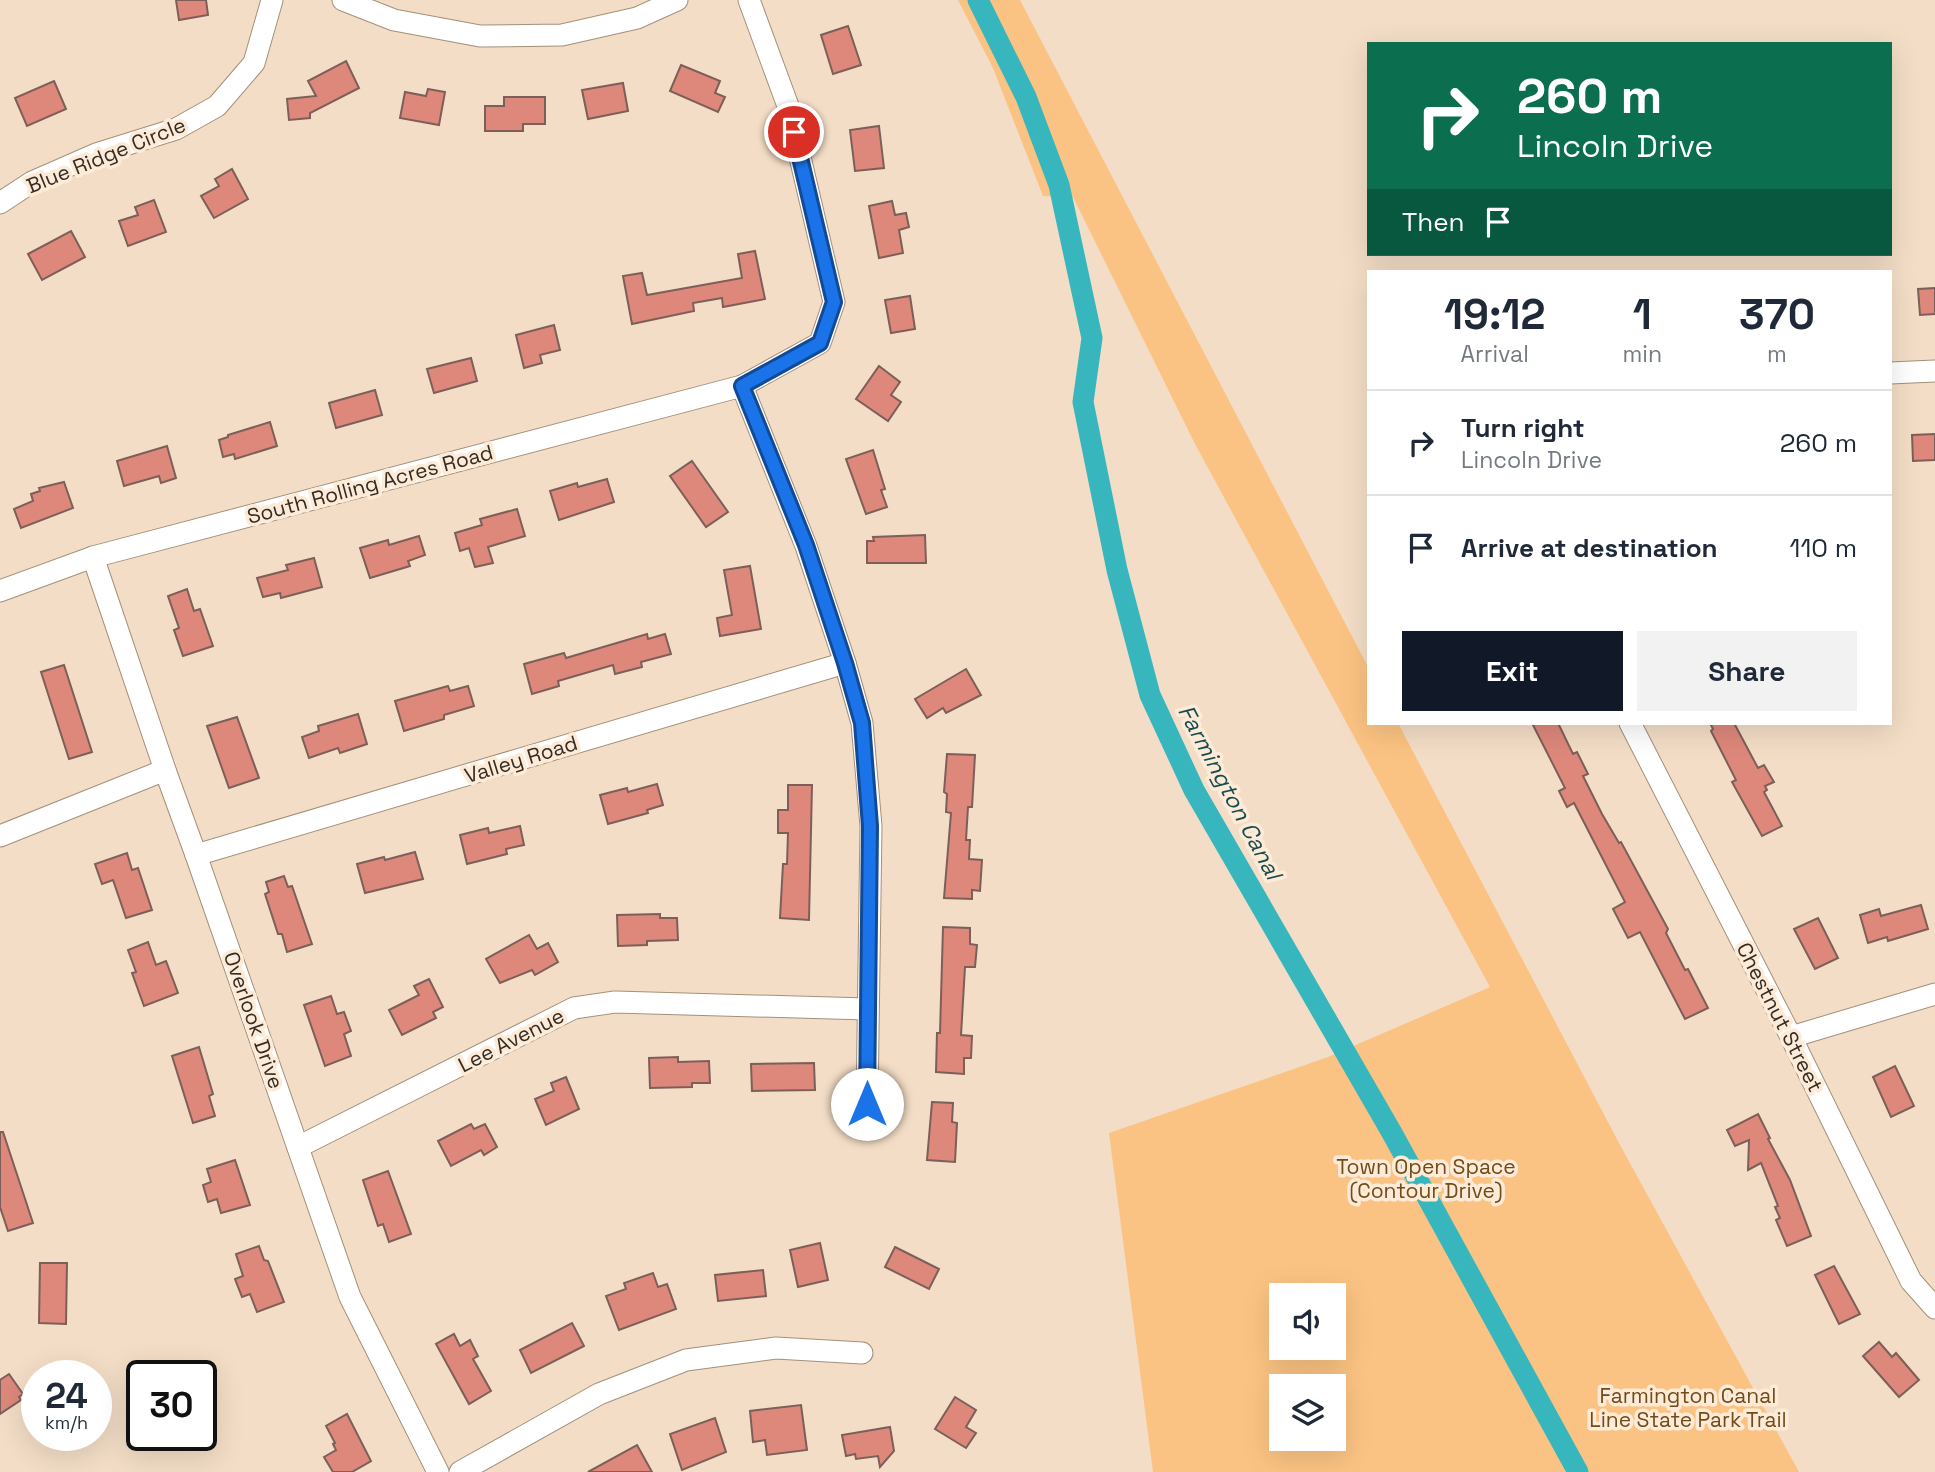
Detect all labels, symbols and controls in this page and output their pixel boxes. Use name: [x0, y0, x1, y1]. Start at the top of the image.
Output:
text: 260 m: [1517, 65, 1662, 127]
icon: right: [1402, 70, 1493, 161]
pin: [764, 102, 824, 162]
street label: Blue Ridge Circle: [22, 111, 190, 199]
icon: arrive: [775, 113, 813, 151]
text: Lincoln Drive: [1517, 126, 1713, 166]
icon: arrive: [1479, 203, 1517, 241]
text: Then: [1402, 205, 1465, 239]
text: 19:12: [1444, 288, 1545, 341]
text: 1: [1633, 288, 1652, 341]
text: 370: [1739, 288, 1815, 341]
text: Arrival: [1461, 339, 1529, 369]
text: min: [1622, 339, 1662, 369]
text: m: [1767, 339, 1787, 369]
text: Turn right: [1461, 411, 1585, 445]
icon: right: [1402, 424, 1440, 462]
text: 260 m: [1780, 426, 1857, 460]
street label: South Rolling Acres Road: [244, 438, 496, 530]
text: Lincoln Drive: [1461, 445, 1602, 475]
icon: arrive: [1402, 529, 1440, 567]
text: Arrive at destination: [1461, 531, 1718, 565]
text: 110 m: [1790, 531, 1857, 565]
button: Exit: [1402, 631, 1623, 711]
button: Share: [1637, 631, 1857, 711]
water label: Farmington Canal: [1171, 699, 1290, 887]
street label: Valley Road: [461, 729, 581, 789]
street label: Chestnut Street: [1731, 938, 1829, 1096]
street label: Overlook Drive: [218, 948, 290, 1092]
street label: Lee Avenue: [453, 1002, 569, 1078]
position arrow: [830, 1067, 904, 1141]
park label: Town Open Space (Contour Drive): [1336, 1153, 1516, 1204]
map controls: [1269, 1283, 1346, 1451]
button: sound: [1269, 1283, 1346, 1360]
speed limit sign: 30: [126, 1360, 217, 1451]
text: 24: [45, 1374, 88, 1418]
button: layers: [1269, 1374, 1346, 1451]
park label: Farmington Canal Line State Park Trail: [1589, 1382, 1787, 1433]
text: km/h: [45, 1411, 88, 1434]

